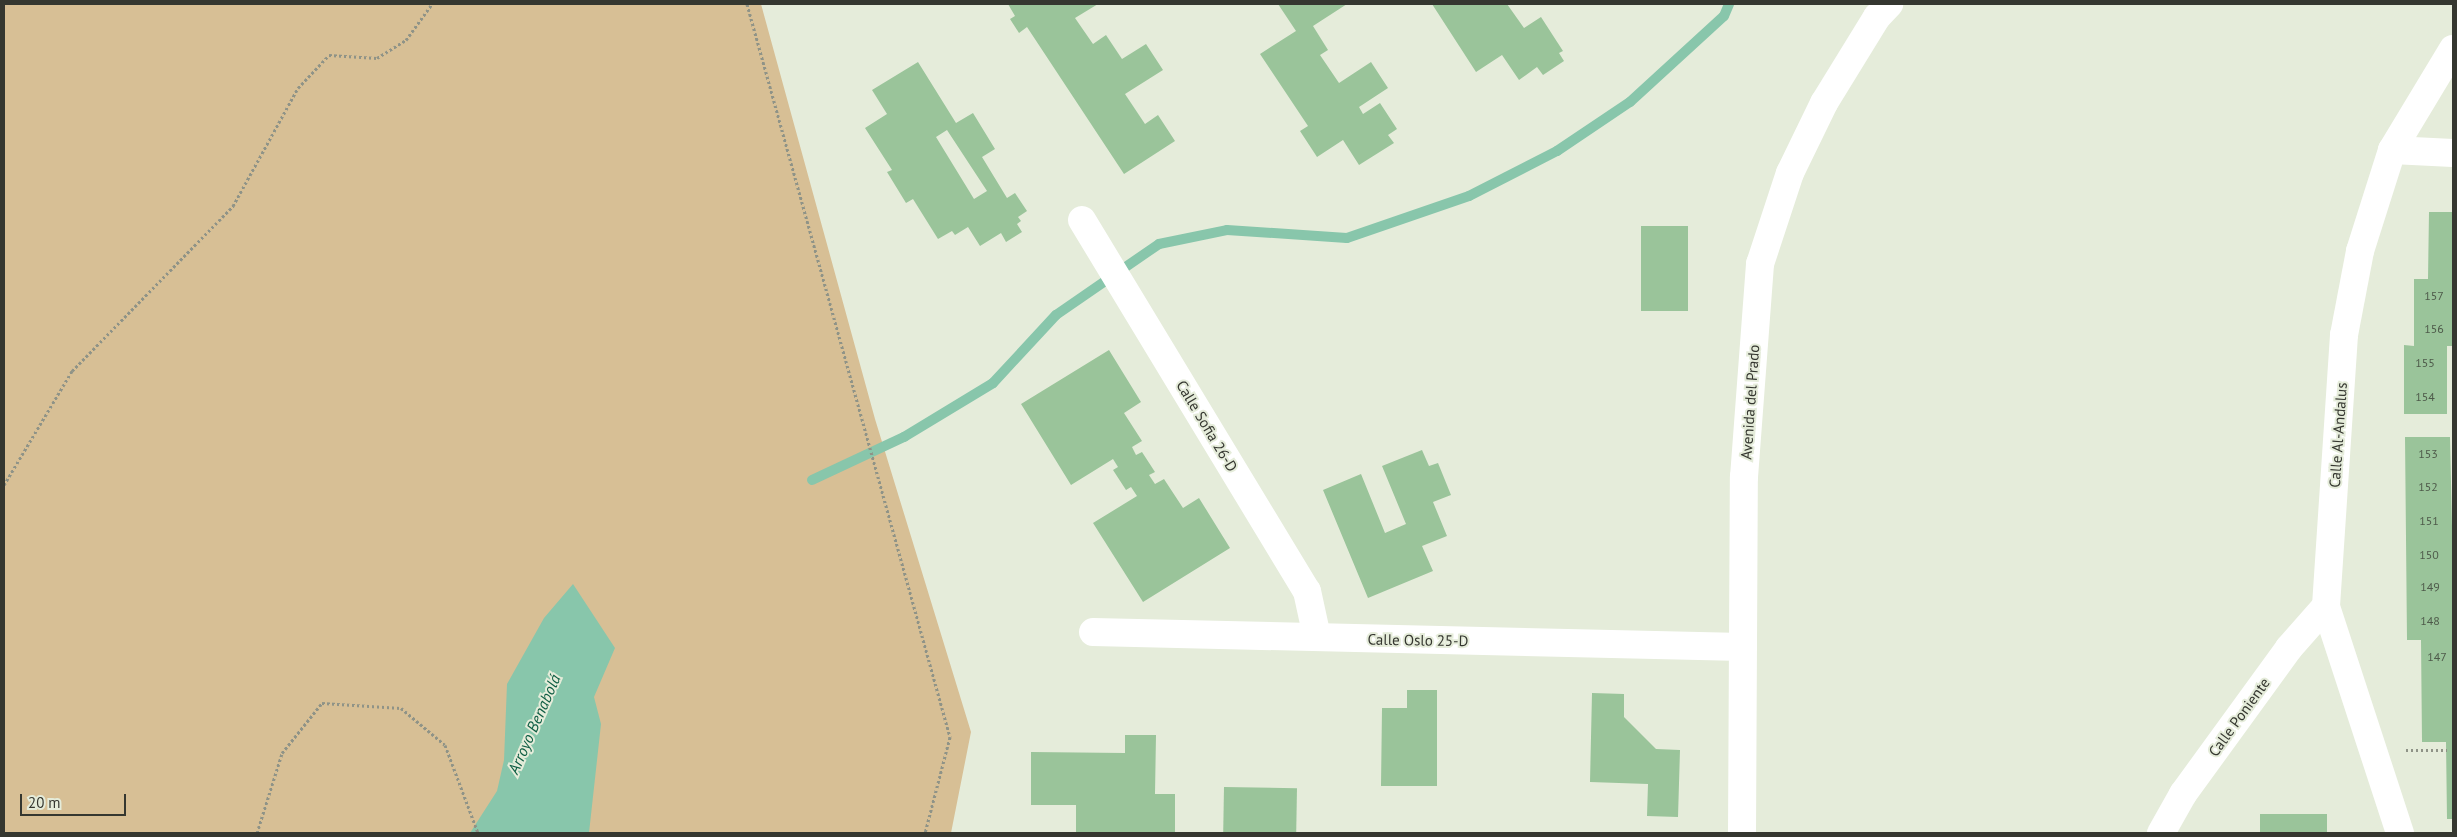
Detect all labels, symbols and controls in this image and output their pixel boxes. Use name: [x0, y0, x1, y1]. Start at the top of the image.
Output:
house number: 157: [2424, 289, 2444, 303]
house number: 156: [2424, 322, 2444, 336]
street label: Avenida del Prado: [1737, 344, 1763, 460]
house number: 155: [2415, 356, 2435, 370]
street label: Calle Sofia 26-D: [1173, 377, 1241, 475]
street label: Calle Al-Andalus: [2325, 382, 2351, 488]
house number: 154: [2415, 390, 2435, 404]
house number: 153: [2418, 447, 2438, 461]
house number: 152: [2418, 480, 2438, 494]
house number: 151: [2419, 514, 2439, 528]
house number: 150: [2419, 548, 2439, 562]
house number: 149: [2420, 580, 2440, 594]
house number: 148: [2420, 614, 2440, 628]
street label: Calle Oslo 25-D: [1368, 630, 1468, 650]
house number: 147: [2427, 650, 2447, 664]
water label: Arroyo Benabolá: [503, 671, 565, 777]
street label: Calle Poniente: [2205, 674, 2273, 760]
scale bar: [22, 784, 129, 816]
text: 20 m: [28, 793, 61, 812]

